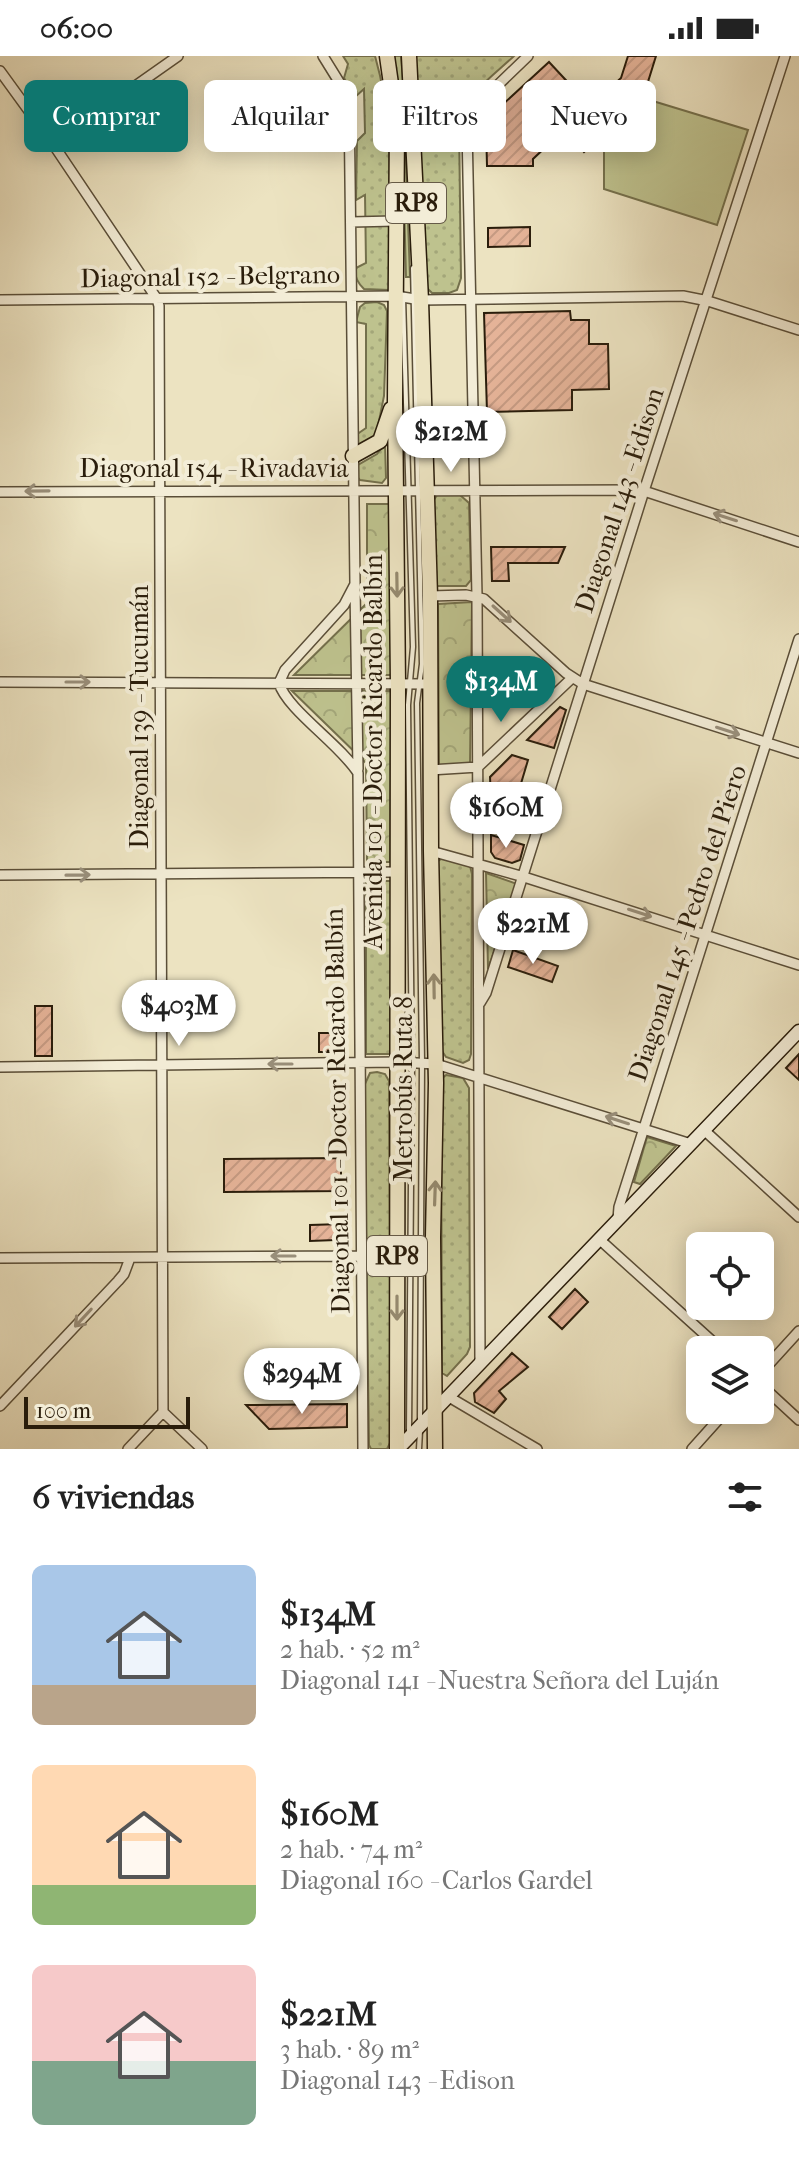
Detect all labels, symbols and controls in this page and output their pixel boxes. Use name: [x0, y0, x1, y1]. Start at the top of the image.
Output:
text: 06:00: [40, 11, 113, 46]
chip: Comprar: [24, 80, 188, 152]
chip: Alquilar: [204, 80, 357, 152]
chip: Filtros: [373, 80, 506, 152]
chip: Nuevo: [522, 80, 656, 152]
road number: RP8: [386, 183, 446, 223]
street label: Diagonal 152 - Belgrano: [80, 259, 340, 294]
street label: Diagonal 143 - Edison: [568, 384, 671, 617]
pin: $212M: [395, 406, 507, 474]
text: $212M: [414, 416, 488, 447]
street label: Diagonal 154 - Rivadavia: [79, 453, 350, 484]
one-way arrow: [24, 483, 51, 499]
one-way arrow: [713, 509, 738, 524]
street label: Avenida 101 - Doctor Ricardo Balbín: [358, 554, 389, 951]
one-way arrow: [389, 571, 405, 598]
street label: Diagonal 139 - Tucumán: [124, 585, 155, 849]
one-way arrow: [491, 605, 511, 623]
pin: $134M: [445, 656, 557, 724]
text: $134M: [464, 666, 538, 697]
one-way arrow: [64, 674, 91, 690]
one-way arrow: [715, 724, 740, 739]
street label: Diagonal 145 - Pedro del Piero: [622, 761, 753, 1085]
pin: $160M: [450, 782, 562, 850]
text: $160M: [468, 792, 544, 823]
one-way arrow: [64, 867, 91, 882]
pin: $221M: [477, 898, 589, 966]
one-way arrow: [627, 907, 652, 922]
street label: Diagonal 101 - Doctor Ricardo Balbín: [318, 908, 357, 1314]
text: $221M: [496, 908, 570, 939]
one-way arrow: [426, 973, 442, 1000]
pin: $403M: [123, 980, 235, 1048]
text: $403M: [140, 990, 218, 1021]
street label: Metrobús Ruta 8: [388, 996, 419, 1182]
one-way arrow: [267, 1056, 294, 1072]
one-way arrow: [605, 1112, 630, 1127]
one-way arrow: [427, 1180, 442, 1207]
map controls: [686, 1232, 774, 1424]
button: locate: [686, 1232, 774, 1320]
road number: RP8: [367, 1236, 427, 1276]
one-way arrow: [270, 1248, 297, 1264]
one-way arrow: [389, 1294, 405, 1321]
one-way arrow: [74, 1308, 93, 1327]
button: layers: [686, 1336, 774, 1424]
pin: $294M: [246, 1348, 358, 1416]
text: $294M: [262, 1358, 342, 1389]
scale bar: [24, 1393, 190, 1429]
text: 100 m: [36, 1398, 91, 1424]
icon: filters: [723, 1475, 767, 1519]
text: 6 viviendas: [32, 1477, 194, 1517]
text: $134M: [280, 1594, 376, 1634]
icon: home: [96, 1597, 192, 1693]
text: 2 hab. · 52 m²: [280, 1634, 420, 1665]
text: Diagonal 141 - Nuestra Señora del Luján: [280, 1665, 719, 1696]
text: $160M: [280, 1794, 379, 1834]
icon: home: [96, 1797, 192, 1893]
text: 2 hab. · 74 m²: [280, 1834, 422, 1865]
text: Diagonal 160 - Carlos Gardel: [280, 1865, 593, 1896]
text: $221M: [280, 1994, 377, 2034]
icon: home: [96, 1997, 192, 2093]
text: 3 hab. · 89 m²: [280, 2034, 419, 2065]
text: Diagonal 143 - Edison: [280, 2065, 515, 2096]

